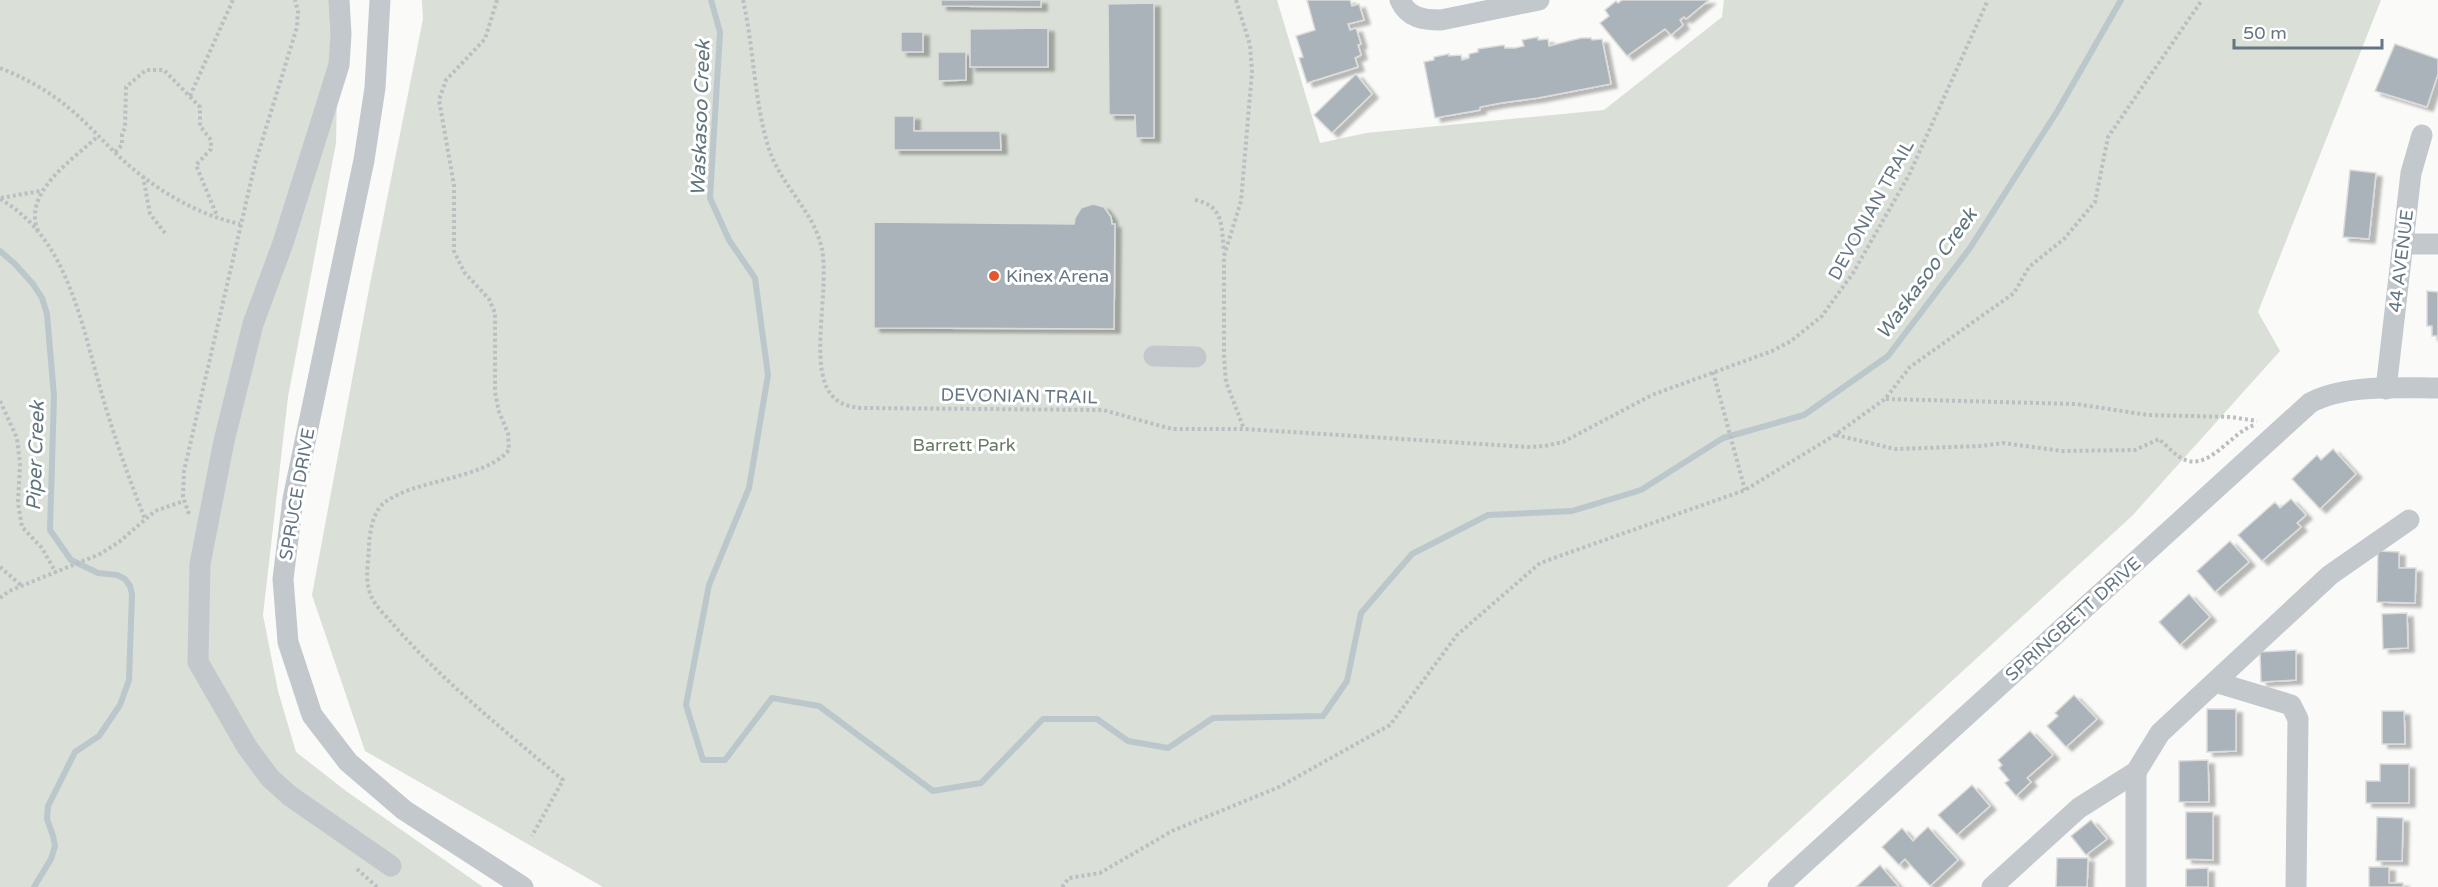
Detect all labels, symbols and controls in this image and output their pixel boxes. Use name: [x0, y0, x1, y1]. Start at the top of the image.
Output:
scale bar: [2234, 12, 2382, 50]
text: 50 m: [2243, 22, 2287, 44]
water label: Waskasoo Creek: [686, 38, 716, 196]
street label: DEVONIAN TRAIL: [1823, 136, 1919, 284]
water label: Waskasoo Creek: [1871, 202, 1984, 344]
street label: 44 AVENUE: [2384, 208, 2418, 314]
place label: Kinex Arena: [1006, 265, 1109, 287]
marker: Kinex Arena: [987, 269, 1001, 283]
street label: DEVONIAN TRAIL: [940, 384, 1098, 408]
water label: Piper Creek: [22, 399, 50, 511]
street label: SPRUCE DRIVE: [275, 426, 319, 562]
park label: Barrett Park: [912, 434, 1016, 456]
street label: SPRINGBETT DRIVE: [2001, 552, 2145, 686]

